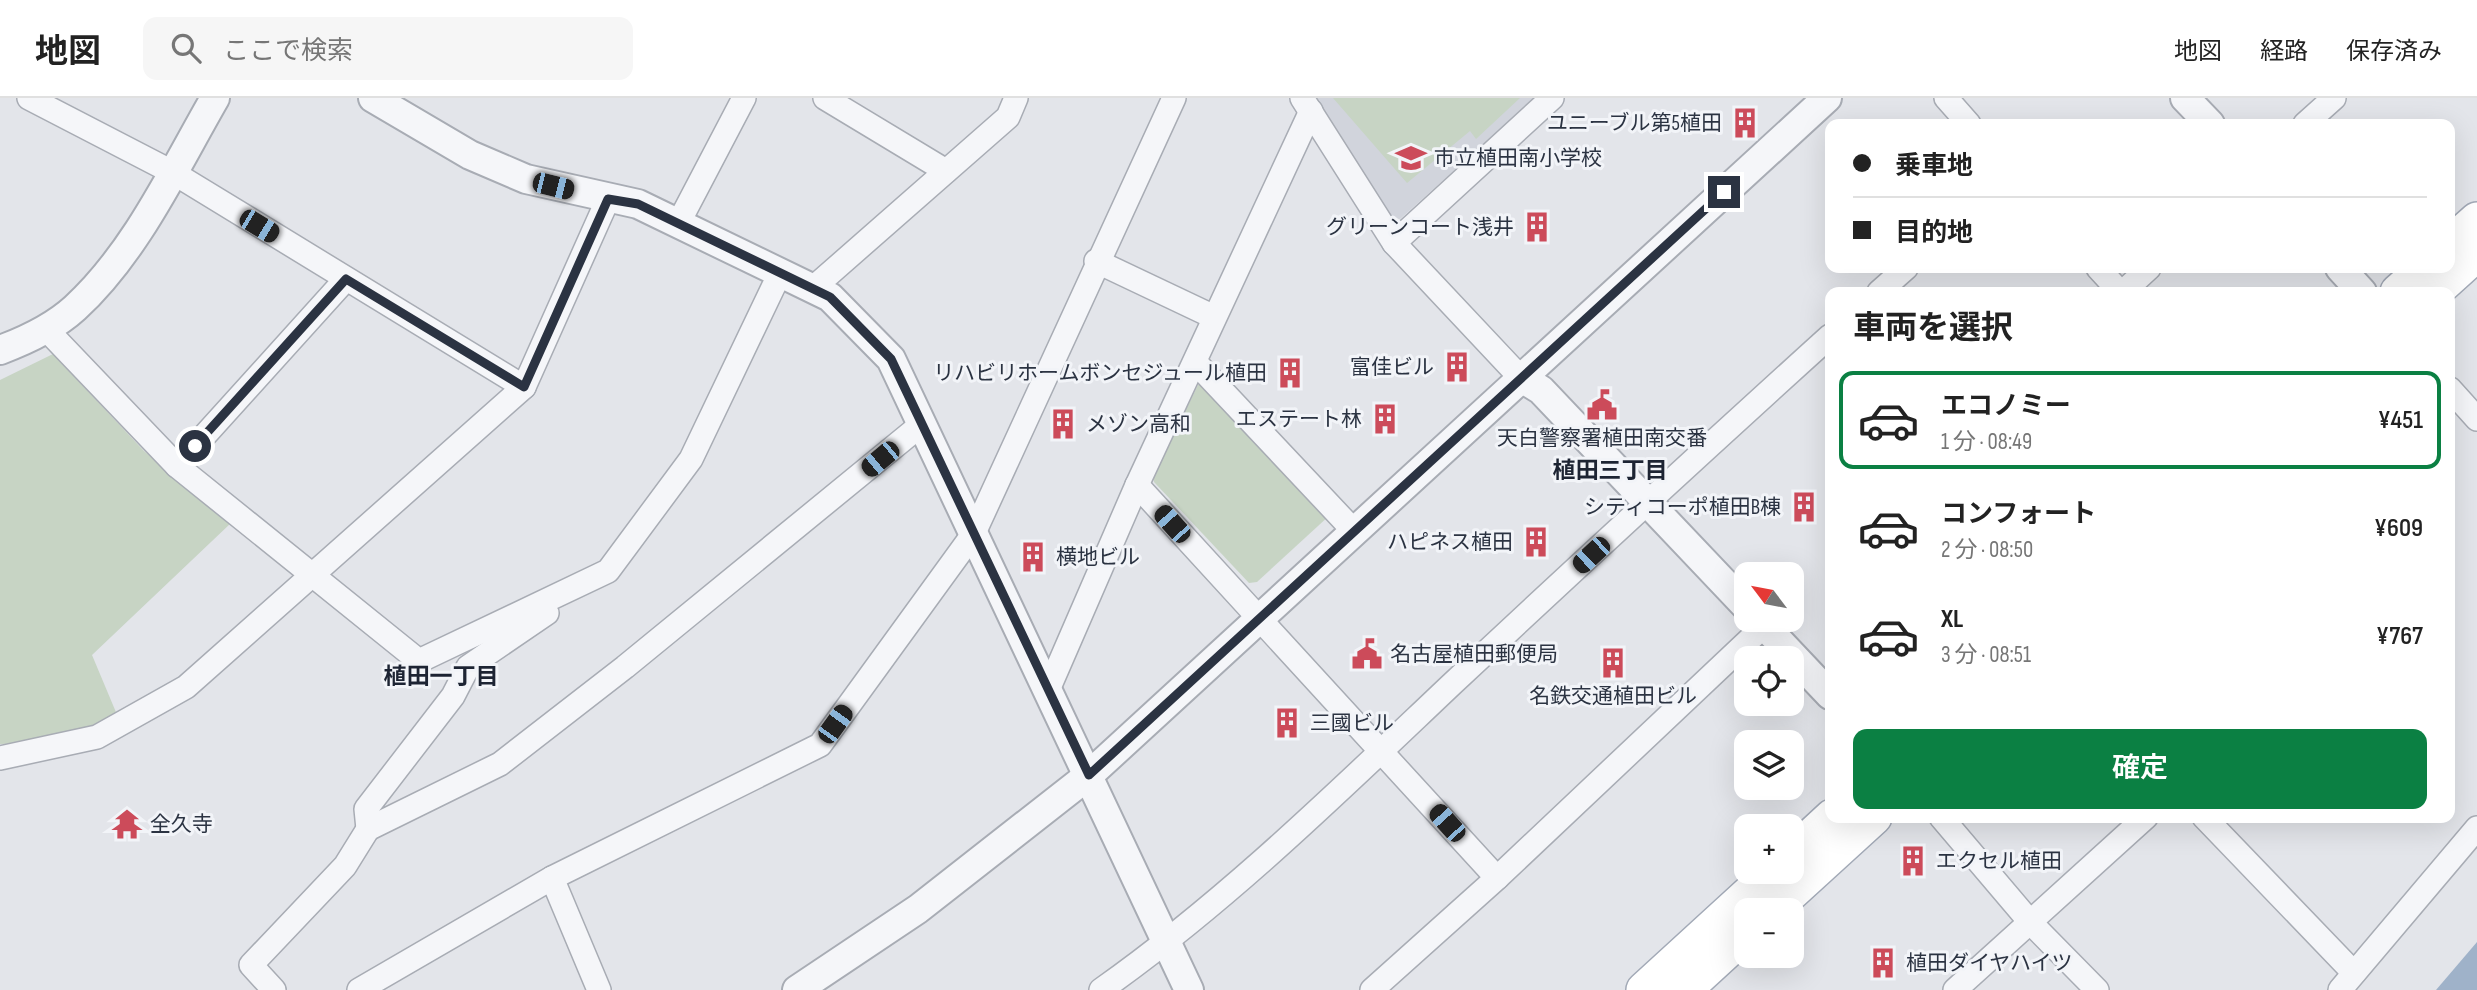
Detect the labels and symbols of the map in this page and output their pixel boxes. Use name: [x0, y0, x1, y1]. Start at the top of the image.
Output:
building icon: ユニーブル第5植田: [1728, 106, 1762, 140]
place label: ユニーブル第5植田: [1547, 111, 1722, 136]
school or university icon: 市立植田南小学校: [1394, 141, 1428, 175]
place label: 市立植田南小学校: [1434, 146, 1602, 171]
car: [531, 171, 576, 201]
route end: [1708, 176, 1740, 208]
car: [236, 206, 283, 246]
building icon: グリーンコート浅井: [1520, 210, 1554, 244]
place label: グリーンコート浅井: [1326, 215, 1514, 240]
building icon: 富佳ビル: [1440, 350, 1474, 384]
place label: 富佳ビル: [1350, 355, 1434, 380]
building icon: リハビリホームボンセジュール植田: [1273, 356, 1307, 390]
place label: リハビリホームボンセジュール植田: [933, 361, 1267, 386]
public building icon: 天白警察署植田南交番: [1585, 388, 1619, 422]
building icon: エステート林: [1368, 402, 1402, 436]
building icon: メゾン高和: [1046, 407, 1080, 441]
place label: エステート林: [1236, 407, 1362, 432]
place label: メゾン高和: [1086, 412, 1191, 437]
place label: 天白警察署植田南交番: [1497, 426, 1707, 451]
route start: [179, 430, 211, 462]
car: [858, 437, 903, 481]
district label: 植田三丁目: [1553, 457, 1668, 485]
building icon: シティコーポ植田B棟: [1787, 490, 1821, 524]
place label: シティコーポ植田B棟: [1584, 495, 1781, 520]
car: [1151, 501, 1194, 547]
building icon: ハピネス植田: [1519, 525, 1553, 559]
place label: ハピネス植田: [1387, 530, 1513, 555]
car: [1569, 533, 1614, 577]
building icon: 横地ビル: [1016, 540, 1050, 574]
place label: 横地ビル: [1056, 545, 1140, 570]
north arrow: [1734, 562, 1804, 632]
public building icon: 名古屋植田郵便局: [1350, 637, 1384, 671]
place label: 名古屋植田郵便局: [1390, 642, 1558, 667]
building icon: 名鉄交通植田ビル: [1596, 646, 1630, 680]
district label: 植田一丁目: [384, 663, 499, 691]
place label: 名鉄交通植田ビル: [1529, 684, 1697, 709]
car: [815, 701, 856, 747]
building icon: 三國ビル: [1270, 706, 1304, 740]
place label: 三國ビル: [1310, 711, 1394, 736]
car: [1426, 800, 1469, 846]
temple icon: 全久寺: [110, 807, 144, 841]
place label: 全久寺: [150, 812, 213, 837]
building icon: エクセル植田: [1896, 844, 1930, 878]
place label: エクセル植田: [1936, 849, 2062, 874]
building icon: 植田ダイヤハイツ: [1866, 946, 1900, 980]
place label: 植田ダイヤハイツ: [1906, 951, 2073, 976]

